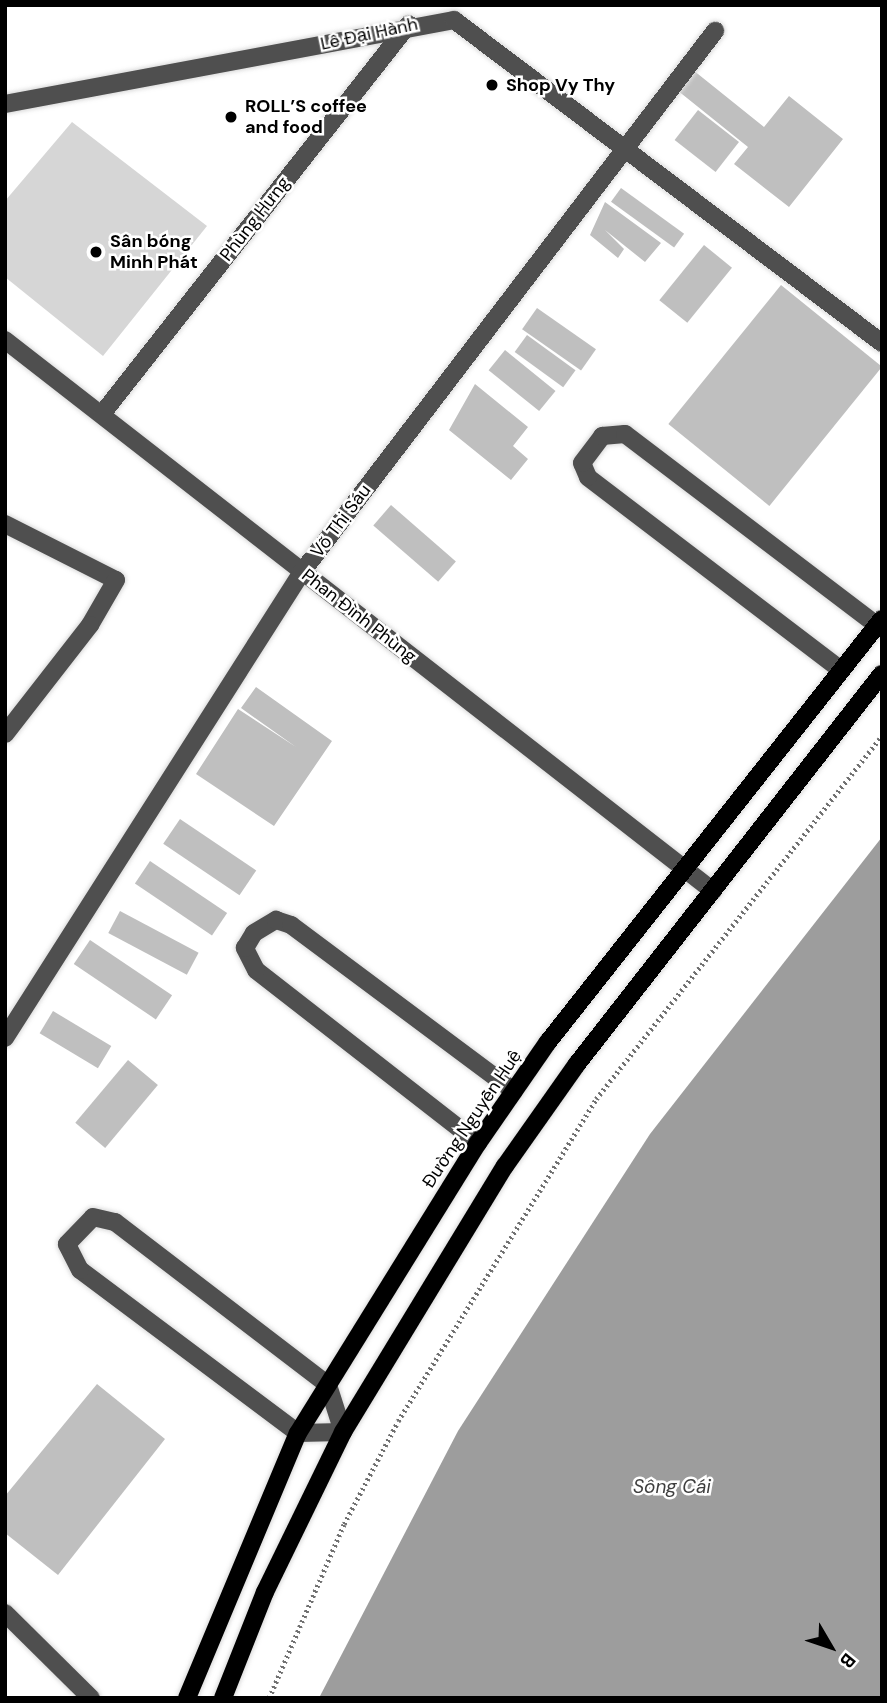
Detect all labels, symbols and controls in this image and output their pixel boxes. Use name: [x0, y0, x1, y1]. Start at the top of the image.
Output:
street label: Lê Đại Hành: [318, 13, 420, 55]
place label: Shop Vy Thy: [506, 74, 615, 96]
marker: Shop Vy Thy: [484, 77, 500, 93]
place label: ROLL’S coffee and food: [245, 96, 367, 138]
marker: ROLL’S coffee and food: [223, 109, 239, 125]
street label: Phùng Hưng: [215, 173, 295, 265]
place label: Sân bóng Minh Phát: [110, 231, 198, 274]
marker: Sân bóng Minh Phát: [88, 244, 104, 260]
street label: Võ Thị Sáu: [306, 480, 376, 562]
street label: Phan Đình Phùng: [297, 565, 421, 667]
street label: Đường Nguyễn Huệ: [418, 1046, 526, 1192]
water label: Sông Cái: [633, 1476, 711, 1498]
north arrow: [796, 1612, 866, 1682]
text: B: [834, 1648, 861, 1673]

